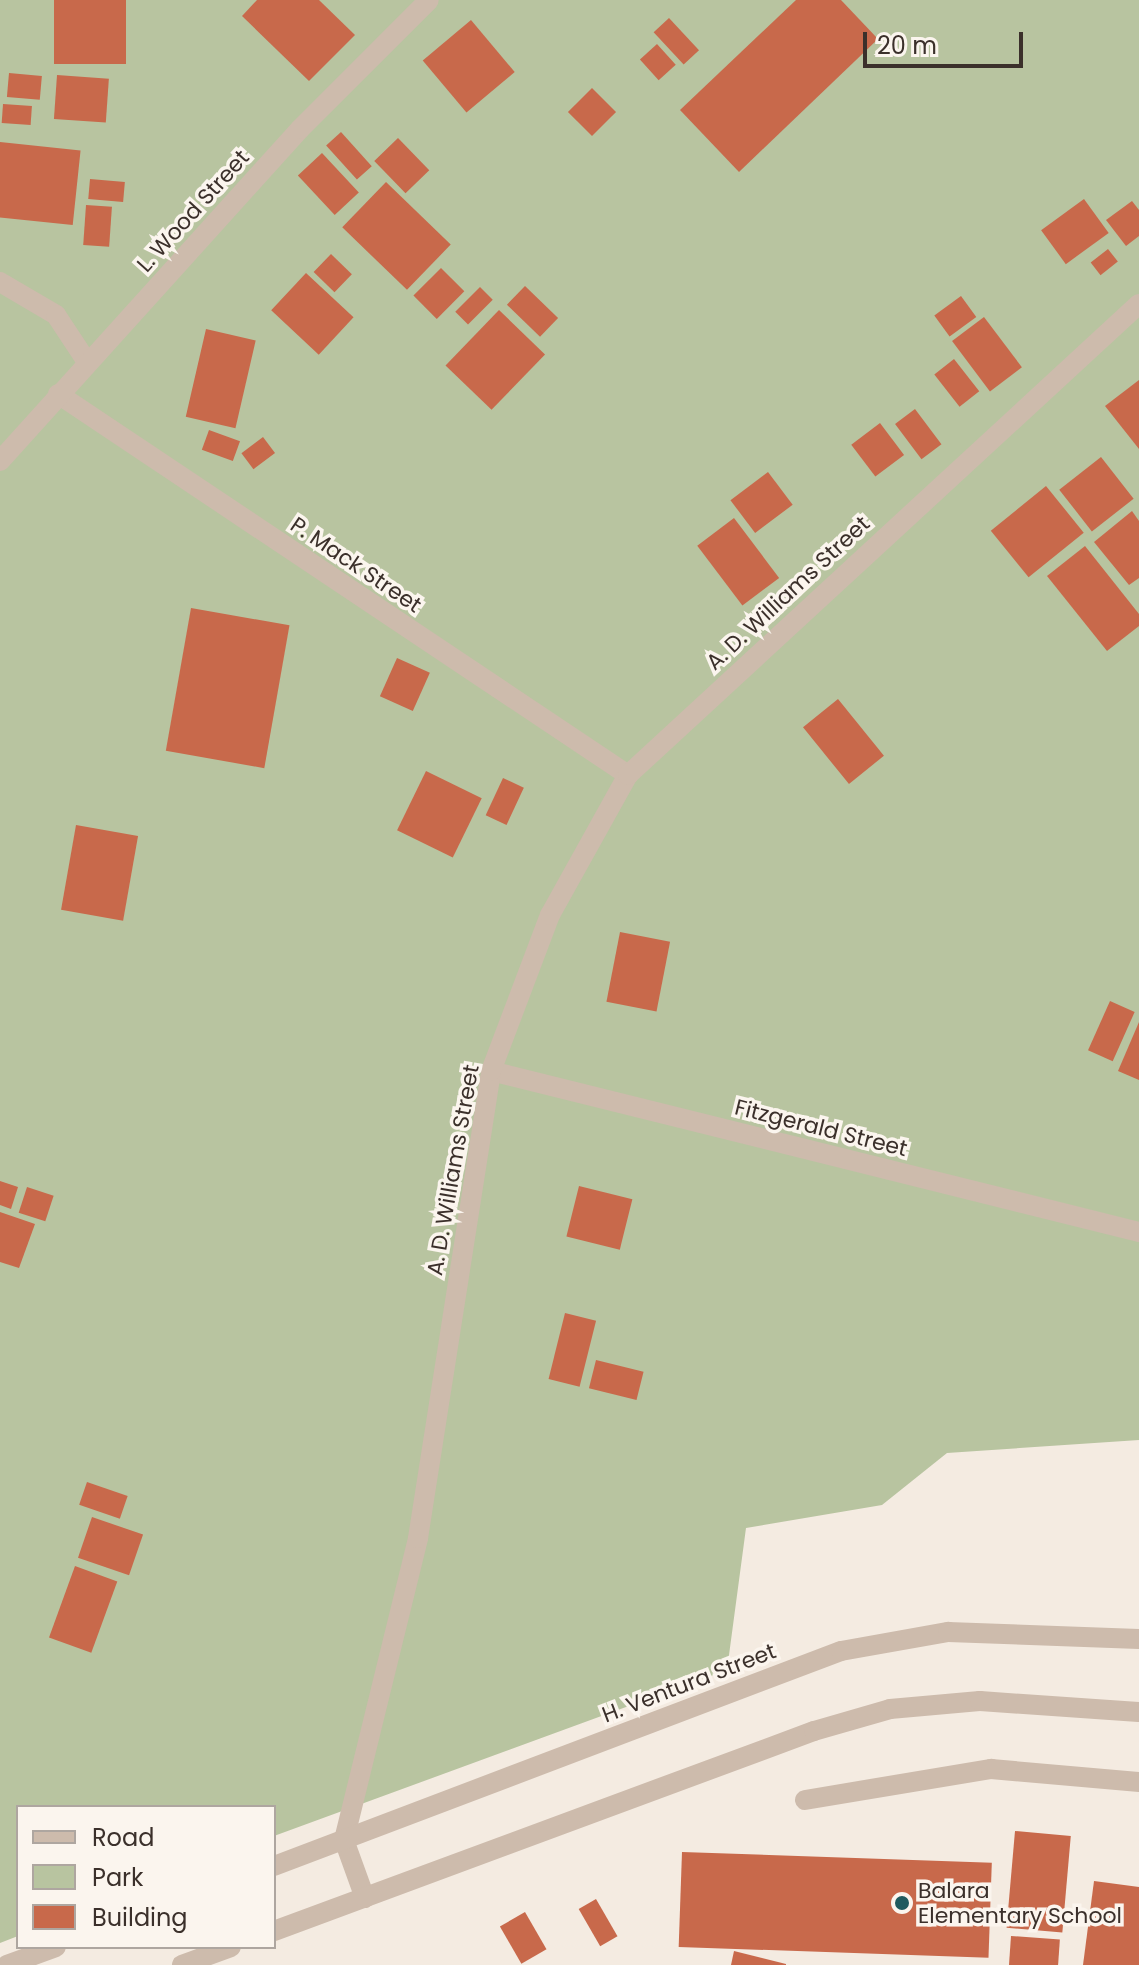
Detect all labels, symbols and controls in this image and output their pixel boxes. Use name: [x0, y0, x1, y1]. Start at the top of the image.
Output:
scale bar: [867, 16, 1027, 66]
text: 20 m: [877, 29, 937, 62]
street label: L. Wood Street: [131, 145, 255, 277]
street label: A. D. Williams Street: [701, 510, 875, 676]
street label: P. Mack Street: [286, 512, 426, 618]
street label: A. D. Williams Street: [421, 1062, 485, 1278]
street label: Fitzgerald Street: [732, 1094, 910, 1162]
street label: H. Ventura Street: [598, 1638, 780, 1728]
legend: [16, 1805, 276, 1949]
text: Road: [92, 1821, 154, 1854]
text: Park: [92, 1861, 143, 1894]
place label: Balara Elementary School: [918, 1877, 1122, 1928]
marker: Balara Elementary School: [893, 1894, 911, 1912]
text: Building: [92, 1901, 188, 1934]

